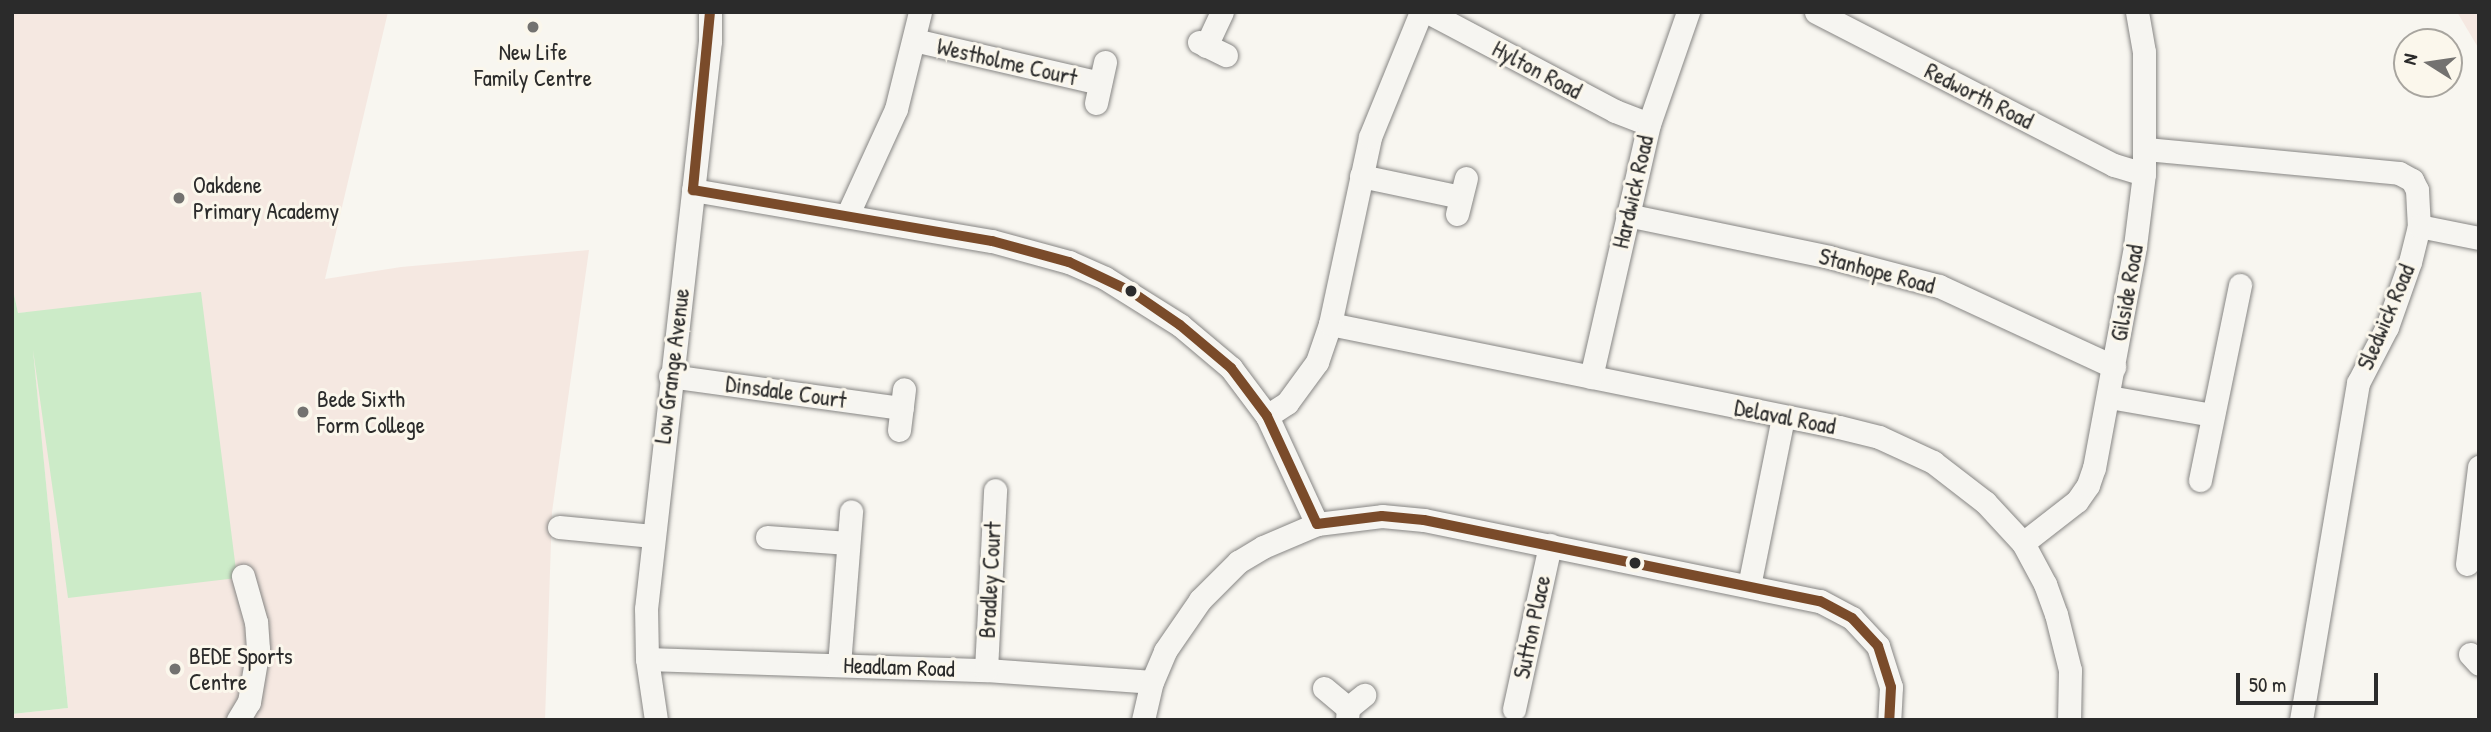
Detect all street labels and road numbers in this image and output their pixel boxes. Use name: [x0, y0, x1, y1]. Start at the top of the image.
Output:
street label: Westholme Court: [934, 32, 1080, 92]
street label: Hylton Road: [1488, 35, 1586, 105]
street label: Redworth Road: [1920, 57, 2038, 135]
street label: Hardwick Road: [1607, 133, 1659, 251]
street label: Stanhope Road: [1816, 242, 1938, 300]
street label: Gilside Road: [2105, 243, 2149, 343]
street label: Sledwick Road: [2351, 260, 2421, 374]
street label: Low Grange Avenue: [649, 287, 695, 445]
street label: Dinsdale Court: [724, 370, 848, 414]
street label: Delaval Road: [1732, 394, 1838, 440]
street label: Bradley Court: [973, 521, 1007, 639]
street label: Sutton Place: [1508, 573, 1556, 681]
street label: Headlam Road: [843, 651, 955, 683]

